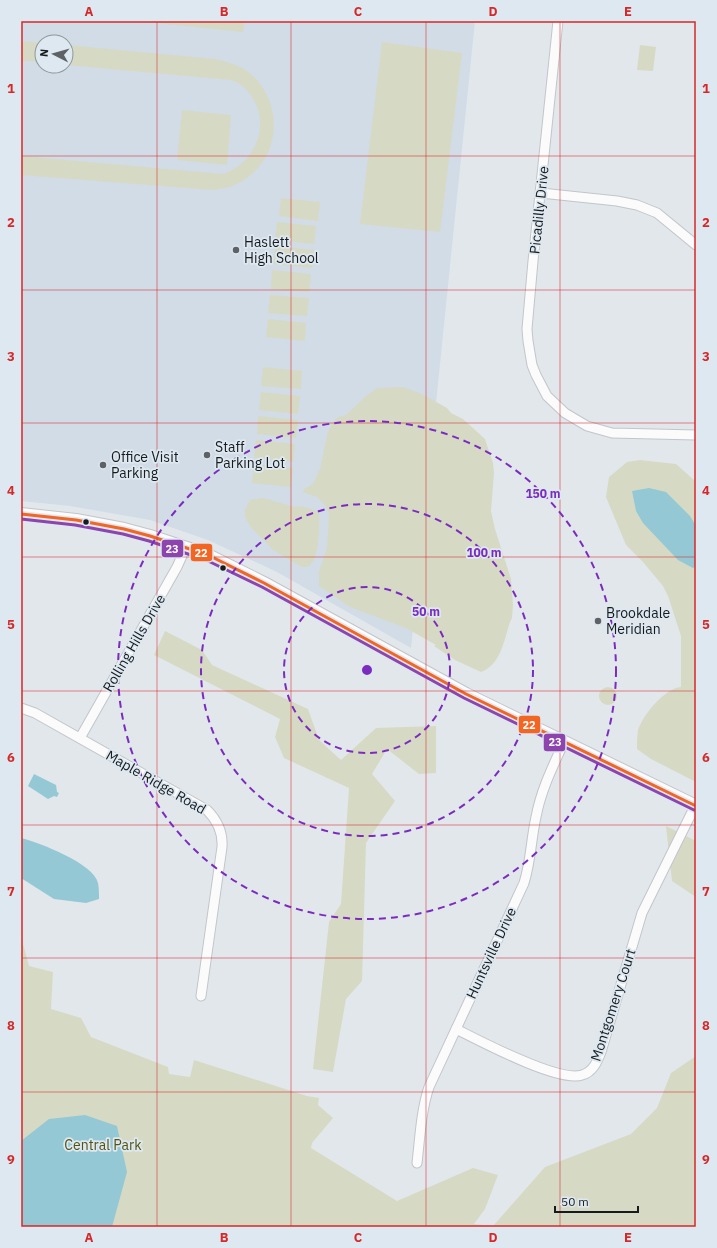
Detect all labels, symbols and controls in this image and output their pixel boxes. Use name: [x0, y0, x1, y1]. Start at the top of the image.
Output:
text: A: [85, 3, 94, 20]
text: B: [220, 3, 229, 20]
text: C: [354, 3, 363, 20]
text: D: [488, 3, 498, 20]
text: E: [624, 3, 632, 20]
north arrow: [34, 34, 74, 74]
text: N: [37, 48, 51, 58]
text: 1: [7, 80, 15, 97]
text: 1: [702, 80, 710, 97]
street label: Picadilly Drive: [525, 165, 553, 255]
text: 2: [7, 214, 15, 231]
text: 2: [702, 214, 710, 231]
place label: Haslett High School: [244, 233, 319, 267]
marker: Haslett High School: [231, 245, 241, 255]
text: 3: [7, 348, 15, 365]
text: 3: [702, 348, 710, 365]
place label: Staff Parking Lot: [215, 438, 285, 472]
place label: Office Visit Parking: [111, 448, 179, 482]
marker: Staff Parking Lot: [202, 450, 212, 460]
marker: Office Visit Parking: [98, 460, 108, 470]
text: 4: [7, 482, 15, 499]
text: 4: [702, 482, 710, 499]
text: 150 m: [525, 486, 561, 501]
unlabelled marker: [81, 517, 91, 527]
line badge: 23: [161, 539, 184, 558]
text: 23: [165, 542, 179, 556]
line badge: 22: [190, 543, 213, 562]
text: 100 m: [466, 545, 502, 560]
text: 22: [194, 546, 208, 560]
unlabelled marker: [218, 563, 228, 573]
street label: Rolling Hills Drive: [99, 591, 169, 695]
text: 50 m: [412, 604, 440, 619]
place label: Brookdale Meridian: [606, 604, 670, 638]
text: 5: [7, 616, 15, 633]
marker: Brookdale Meridian: [593, 616, 603, 626]
text: 5: [702, 616, 710, 633]
centre of rings: [360, 663, 374, 677]
line badge: 22: [518, 715, 541, 734]
text: 22: [522, 718, 536, 732]
line badge: 23: [543, 733, 566, 752]
text: 23: [548, 735, 562, 749]
street label: Maple Ridge Road: [103, 746, 209, 818]
text: 6: [7, 749, 15, 766]
text: 6: [702, 749, 710, 766]
text: 7: [7, 883, 15, 900]
text: 7: [702, 883, 710, 900]
street label: Huntsville Drive: [462, 904, 520, 1002]
street label: Montgomery Court: [586, 946, 640, 1063]
text: 8: [7, 1017, 15, 1034]
text: 8: [702, 1017, 710, 1034]
park label: Central Park: [64, 1136, 142, 1154]
text: 9: [7, 1151, 15, 1168]
text: 9: [702, 1151, 710, 1168]
scale bar: [555, 1188, 638, 1214]
text: 50 m: [561, 1194, 589, 1209]
text: A: [85, 1229, 94, 1246]
text: B: [220, 1229, 229, 1246]
text: C: [354, 1229, 363, 1246]
text: D: [488, 1229, 498, 1246]
text: E: [624, 1229, 632, 1246]

